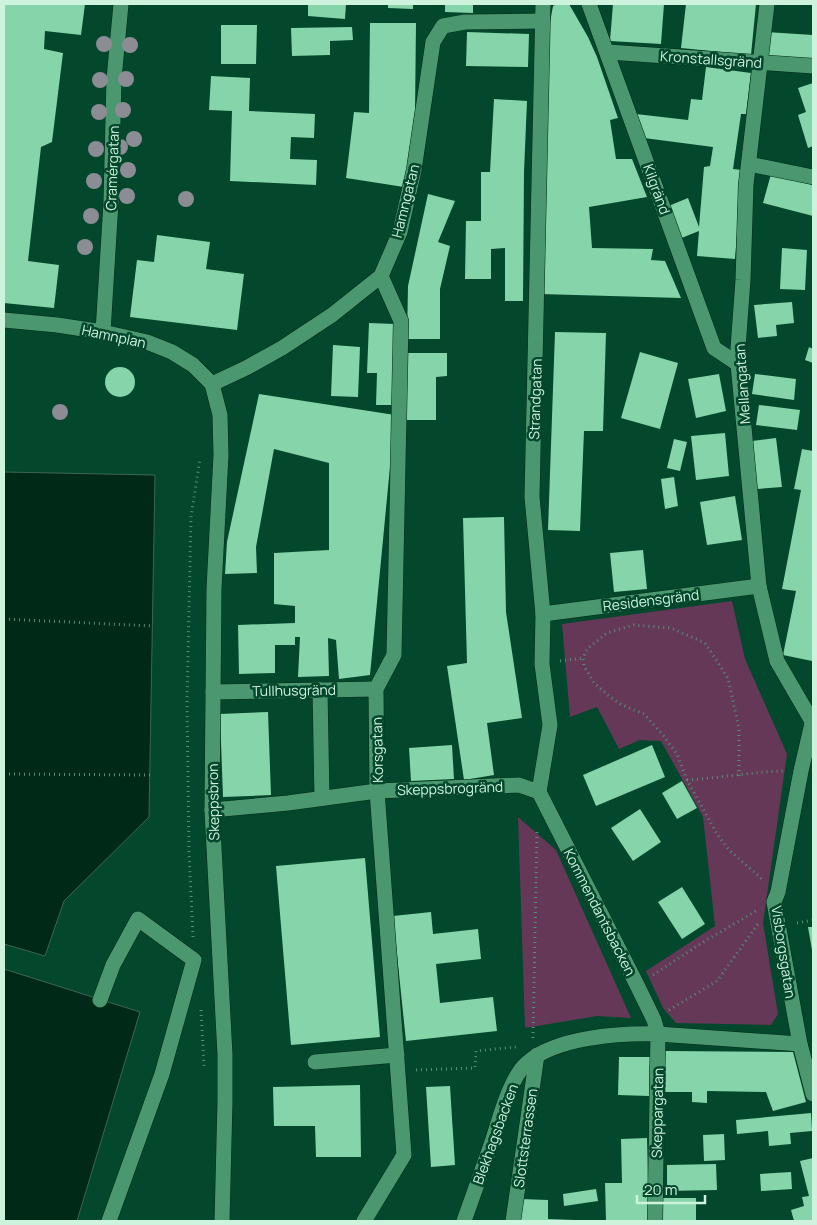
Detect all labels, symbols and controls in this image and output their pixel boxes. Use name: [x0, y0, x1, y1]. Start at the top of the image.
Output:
street label: Kronstallsgränd: [660, 46, 762, 72]
street label: Cramérgatan: [101, 125, 123, 211]
street label: Kilgränd: [639, 161, 675, 217]
street label: Hamngatan: [387, 162, 423, 240]
street label: Hamnplan: [80, 320, 148, 352]
street label: Mellangatan: [730, 343, 754, 425]
street label: Strandgatan: [524, 358, 546, 440]
street label: Residensgränd: [602, 585, 700, 615]
street label: Tullhusgränd: [252, 680, 336, 700]
street label: Korsgatan: [367, 717, 387, 783]
street label: Skeppsbron: [203, 763, 223, 841]
street label: Skeppsbrogränd: [397, 777, 503, 799]
street label: Kommendantsbacken: [560, 845, 640, 979]
street label: Visborgsgatan: [767, 904, 801, 1000]
street label: Skeppargatan: [647, 1068, 667, 1158]
street label: Blekhagsbacken: [468, 1081, 522, 1187]
street label: Slottsterrassen: [509, 1087, 541, 1189]
scale bar: [637, 1172, 704, 1204]
text: 20 m: [644, 1179, 677, 1200]

